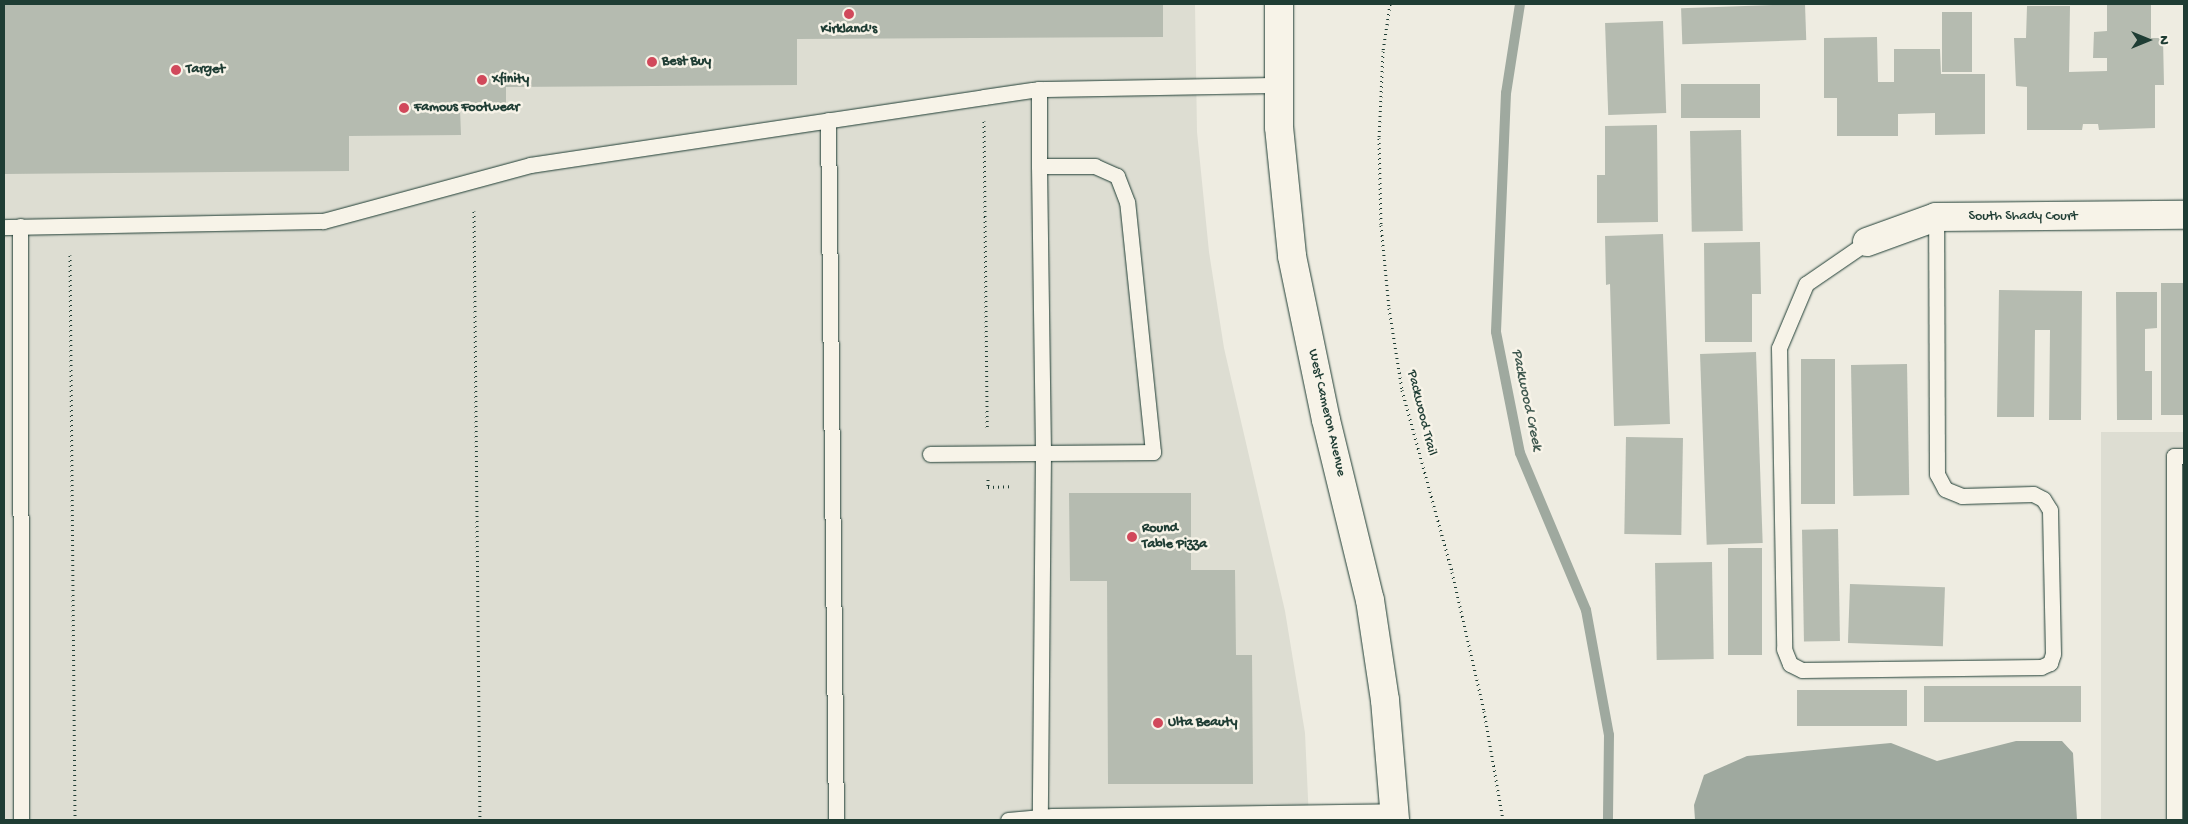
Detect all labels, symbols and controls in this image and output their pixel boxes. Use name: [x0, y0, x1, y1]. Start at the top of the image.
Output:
marker: Kirkland's: [843, 8, 855, 20]
north arrow: [2123, 15, 2173, 65]
place label: Kirkland's: [821, 22, 877, 38]
text: N: [2155, 35, 2172, 45]
place label: Best Buy: [662, 54, 711, 70]
marker: Best Buy: [646, 56, 658, 68]
place label: Target: [186, 62, 225, 78]
marker: Target: [170, 64, 182, 76]
place label: Xfinity: [492, 72, 529, 88]
marker: Xfinity: [476, 74, 488, 86]
place label: Famous Footwear: [414, 100, 519, 116]
marker: Famous Footwear: [398, 102, 410, 114]
street label: South Shady Court: [1968, 209, 2078, 225]
water label: Packwood Creek: [1506, 347, 1546, 453]
street label: West Cameron Avenue: [1303, 348, 1349, 478]
street label: Packwood Trail: [1402, 368, 1440, 458]
place label: Round Table Pizza: [1142, 521, 1207, 554]
marker: Round Table Pizza: [1126, 531, 1138, 543]
place label: Ulta Beauty: [1168, 715, 1237, 731]
marker: Ulta Beauty: [1152, 717, 1164, 729]

